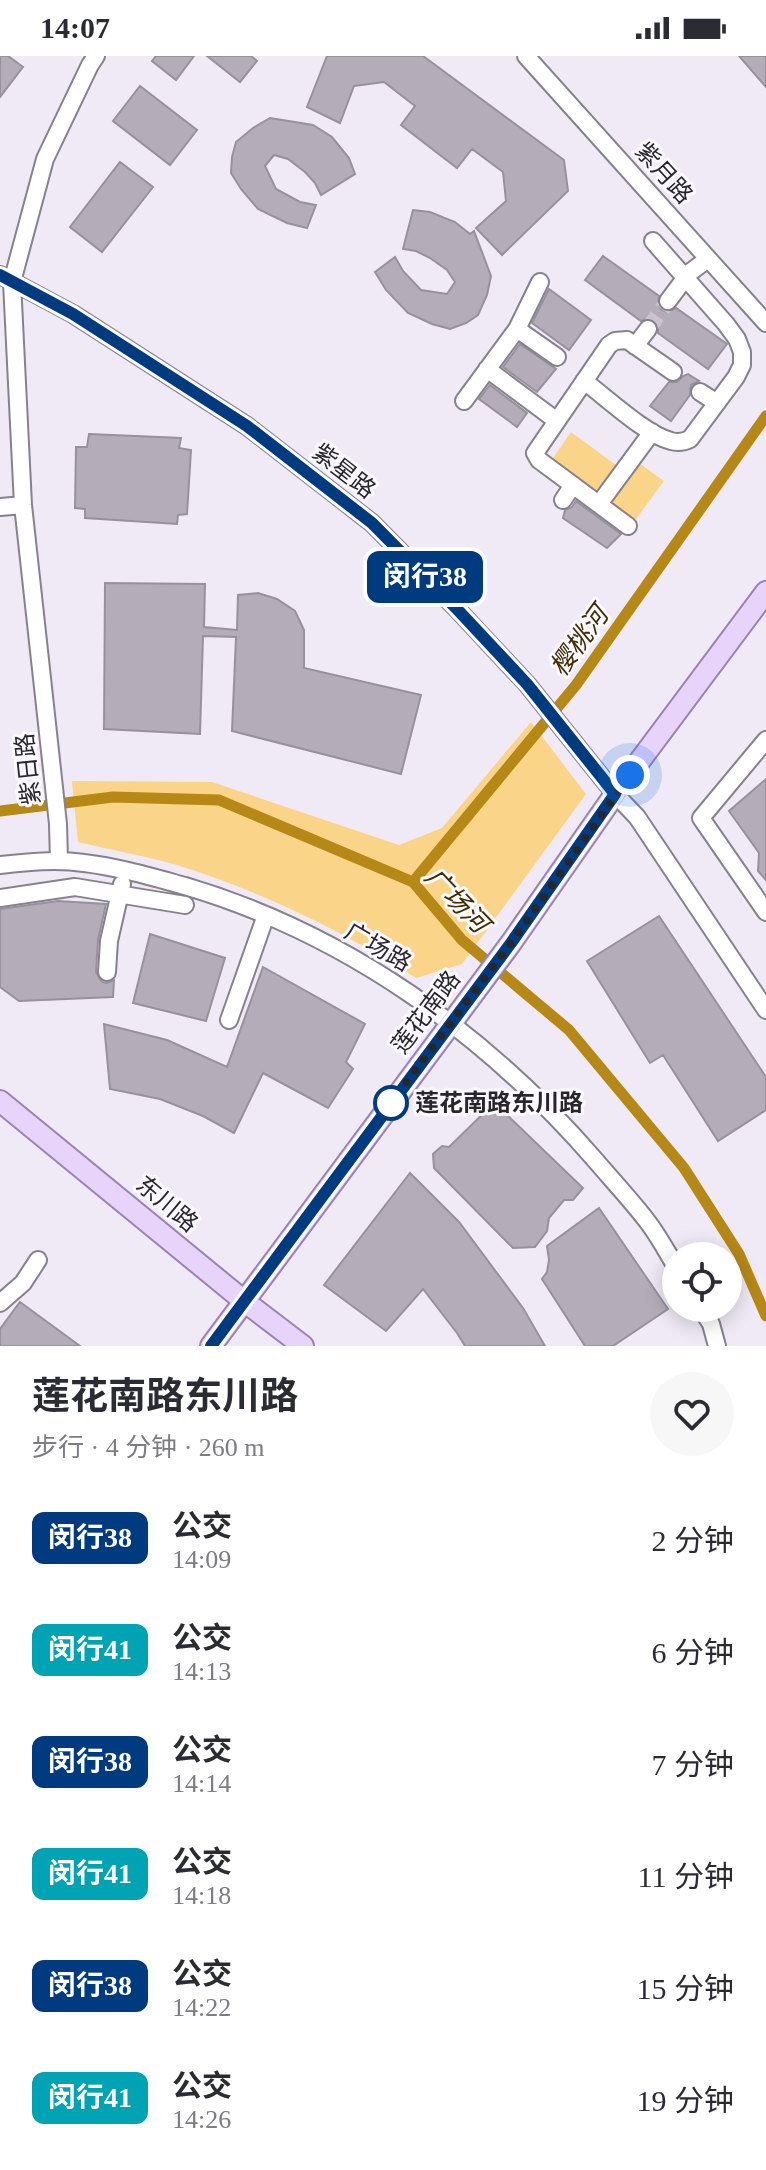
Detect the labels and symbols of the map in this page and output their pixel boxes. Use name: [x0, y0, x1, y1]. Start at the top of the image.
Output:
street label: 紫月路: [630, 138, 698, 208]
street label: 紫星路: [308, 439, 380, 503]
line badge: 闵行38: [369, 551, 481, 603]
water label: 樱桃河: [545, 597, 617, 681]
street label: 紫日路: [11, 732, 45, 806]
your location: [610, 755, 650, 795]
water label: 广场河: [419, 862, 498, 942]
street label: 广场路: [340, 918, 416, 976]
street label: 莲花南路: [387, 966, 465, 1058]
marker: 莲花南路东川路: [374, 1086, 408, 1120]
place label: 莲花南路东川路: [415, 1090, 583, 1116]
street label: 东川路: [131, 1171, 203, 1237]

